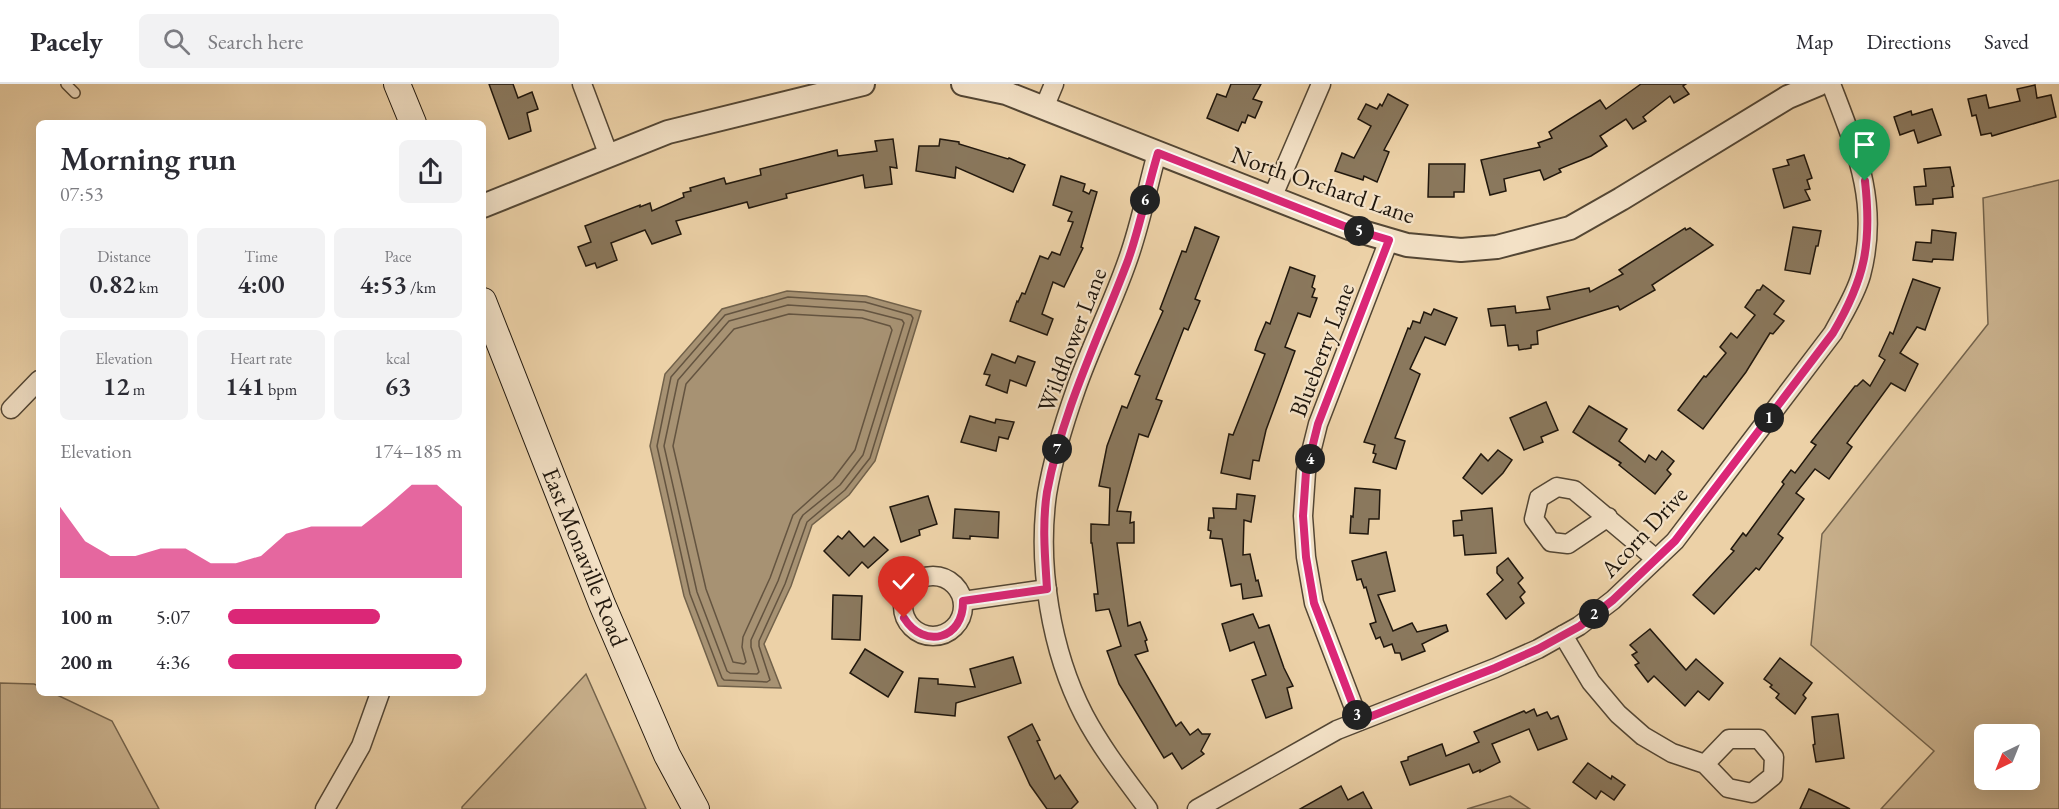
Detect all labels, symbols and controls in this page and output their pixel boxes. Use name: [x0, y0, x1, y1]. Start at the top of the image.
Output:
search box: [139, 14, 559, 68]
text: Pacely: [30, 23, 103, 59]
icon: search: [160, 25, 193, 58]
text: Search here: [208, 27, 303, 56]
text: Map: [1796, 28, 1833, 55]
text: Directions: [1866, 28, 1951, 55]
text: Saved: [1984, 28, 2029, 55]
pin: [1839, 119, 1890, 181]
icon: arrive: [1848, 128, 1881, 161]
text: Morning run: [60, 137, 237, 180]
street label: North Orchard Lane: [1227, 139, 1419, 230]
button: share: [399, 140, 462, 203]
text: 07:53: [60, 181, 103, 207]
pin: 6: [1130, 185, 1160, 215]
text: 6: [1141, 189, 1149, 210]
pin: 5: [1344, 216, 1374, 246]
text: 5: [1355, 220, 1363, 241]
text: Distance: [97, 246, 151, 267]
text: Time: [244, 246, 278, 267]
text: Pace: [385, 246, 411, 267]
street label: Wildflower Lane: [1030, 263, 1113, 417]
text: 0.82: [89, 267, 136, 301]
text: 4:00: [237, 267, 285, 301]
text: 4:53: [360, 267, 407, 301]
text: km: [136, 277, 159, 298]
text: /km: [407, 277, 436, 298]
street label: Blueberry Lane: [1282, 279, 1361, 421]
text: Elevation: [95, 348, 153, 369]
text: Heart rate: [230, 348, 292, 369]
text: kcal: [386, 348, 410, 369]
text: 12: [103, 369, 130, 403]
text: 141: [225, 369, 265, 403]
text: 63: [385, 369, 411, 403]
text: m: [130, 379, 145, 400]
text: bpm: [265, 379, 297, 400]
pin: 1: [1754, 403, 1784, 433]
text: 1: [1765, 407, 1773, 428]
pin: 7: [1042, 434, 1072, 464]
text: Elevation: [60, 438, 132, 464]
text: 174–185 m: [374, 438, 462, 464]
text: 7: [1053, 438, 1061, 459]
pin: 4: [1295, 444, 1325, 474]
text: 4: [1306, 448, 1314, 469]
street label: East Monaville Road: [536, 463, 636, 651]
street label: Acorn Drive: [1593, 479, 1694, 585]
pin: [878, 556, 929, 618]
icon: check: [887, 565, 920, 598]
pin: 2: [1579, 599, 1609, 629]
text: 2: [1590, 603, 1598, 624]
text: 100 m: [60, 604, 113, 630]
text: 5:07: [156, 604, 190, 630]
text: 200 m: [60, 649, 113, 675]
text: 4:36: [156, 649, 190, 675]
pin: 3: [1342, 700, 1372, 730]
text: 3: [1353, 704, 1361, 725]
north arrow: [1974, 724, 2040, 790]
map controls: [1974, 724, 2040, 790]

